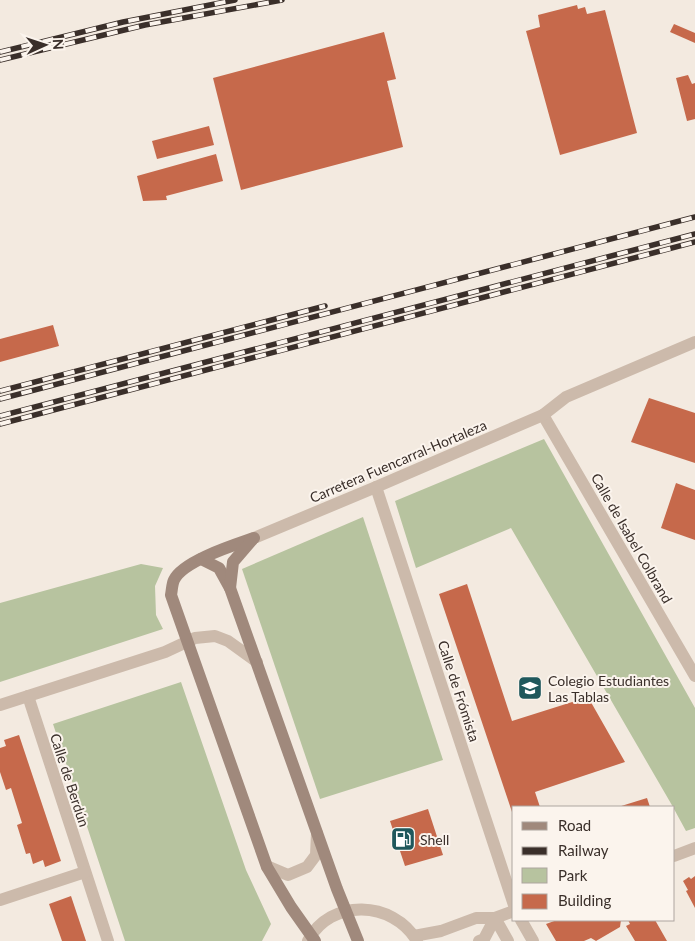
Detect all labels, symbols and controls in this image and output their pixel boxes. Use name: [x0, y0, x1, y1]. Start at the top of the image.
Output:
north arrow: [20, 20, 70, 70]
text: N: [50, 38, 67, 50]
street label: Carretera Fuencarral-Hortaleza: [307, 416, 489, 506]
street label: Calle de Isabel Colbrand: [588, 470, 676, 606]
street label: Calle de Frómista: [435, 638, 483, 744]
place label: Colegio Estudiantes Las Tablas: [548, 672, 669, 705]
school or university icon: Colegio Estudiantes Las Tablas: [517, 675, 543, 701]
street label: Calle de Berdún: [47, 731, 93, 829]
legend: [512, 806, 675, 921]
text: Road: [558, 816, 591, 834]
fuel station icon: Shell: [390, 826, 416, 852]
place label: Shell: [420, 831, 449, 848]
text: Railway: [558, 841, 609, 859]
text: Park: [558, 866, 588, 884]
text: Building: [558, 891, 611, 909]

